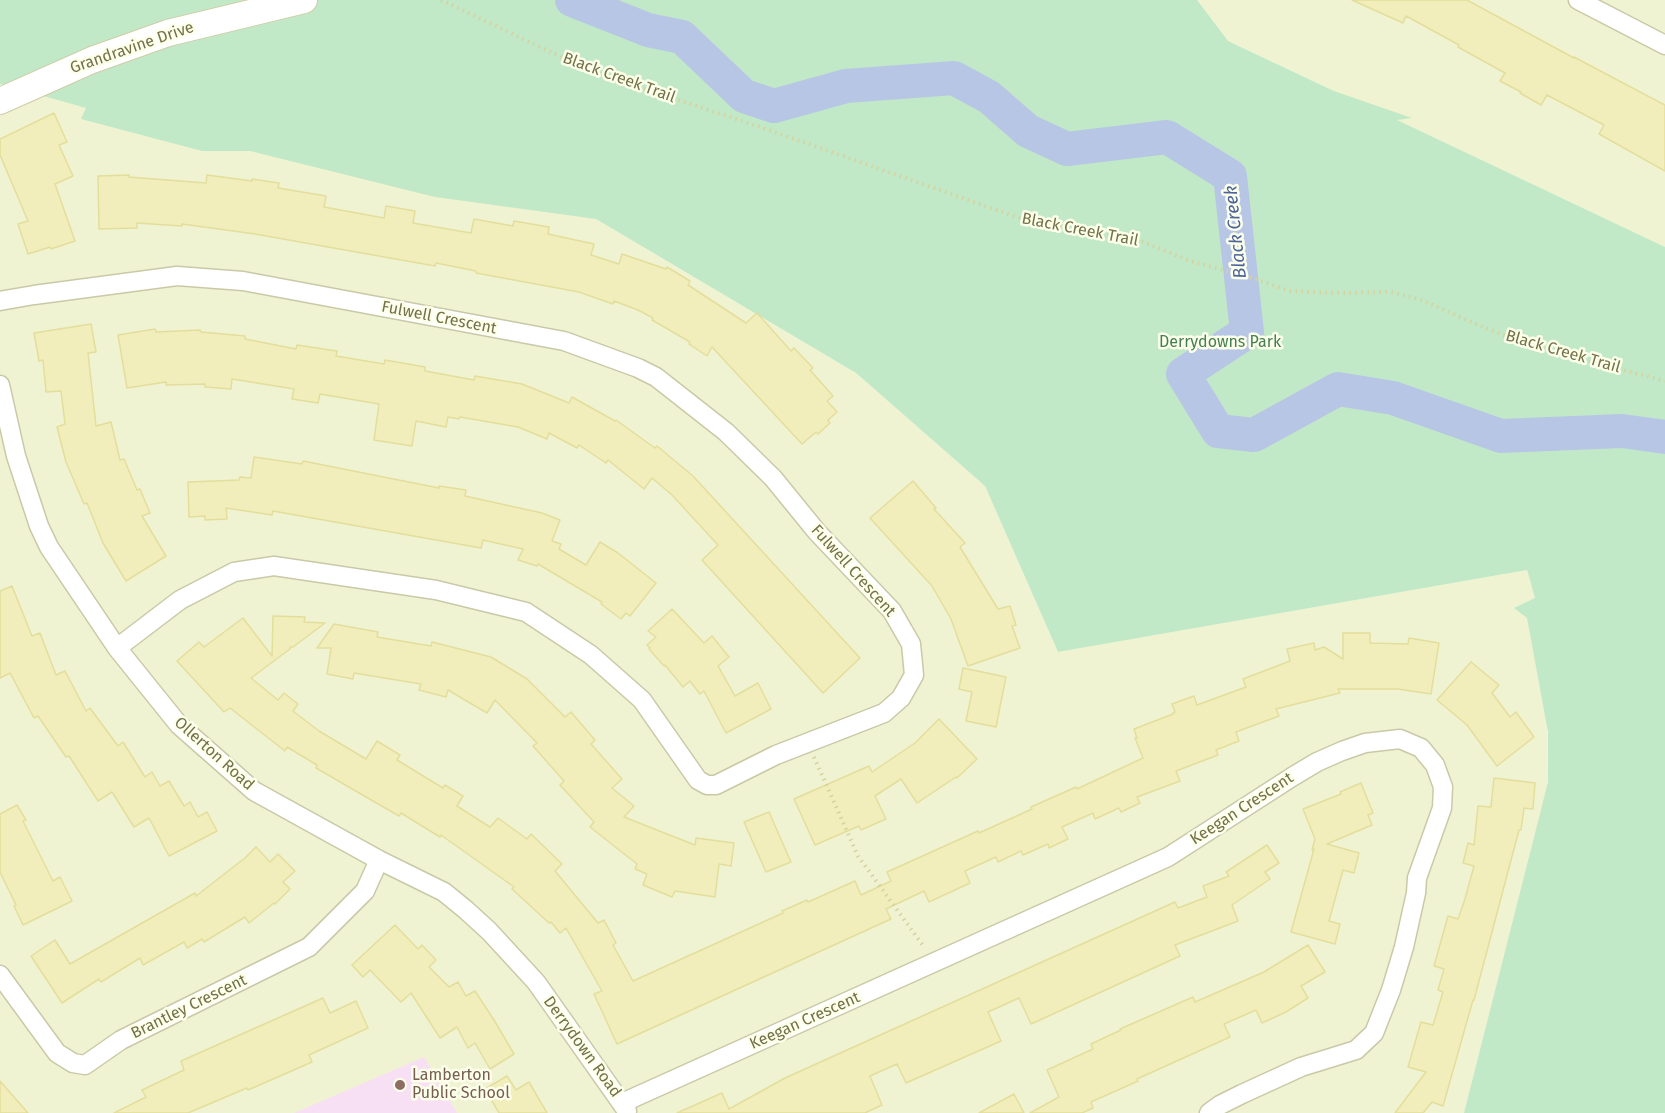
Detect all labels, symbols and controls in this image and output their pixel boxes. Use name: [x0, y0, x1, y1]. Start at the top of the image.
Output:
street label: Grandravine Drive: [68, 18, 196, 78]
street label: Black Creek Trail: [560, 49, 678, 107]
water label: Black Creek: [1220, 184, 1252, 280]
street label: Black Creek Trail: [1020, 209, 1140, 251]
street label: Fulwell Crescent: [380, 297, 498, 339]
street label: Black Creek Trail: [1503, 326, 1623, 378]
park label: Derrydowns Park: [1159, 333, 1281, 353]
street label: Fulwell Crescent: [807, 521, 899, 621]
street label: Ollerton Road: [170, 713, 258, 795]
street label: Keegan Crescent: [1187, 769, 1297, 849]
street label: Brantley Crescent: [128, 971, 250, 1043]
street label: Keegan Crescent: [747, 988, 863, 1054]
street label: Derrydown Road: [539, 993, 625, 1101]
place label: Lamberton Public School: [412, 1066, 510, 1104]
marker: Lamberton Public School: [393, 1078, 407, 1092]

